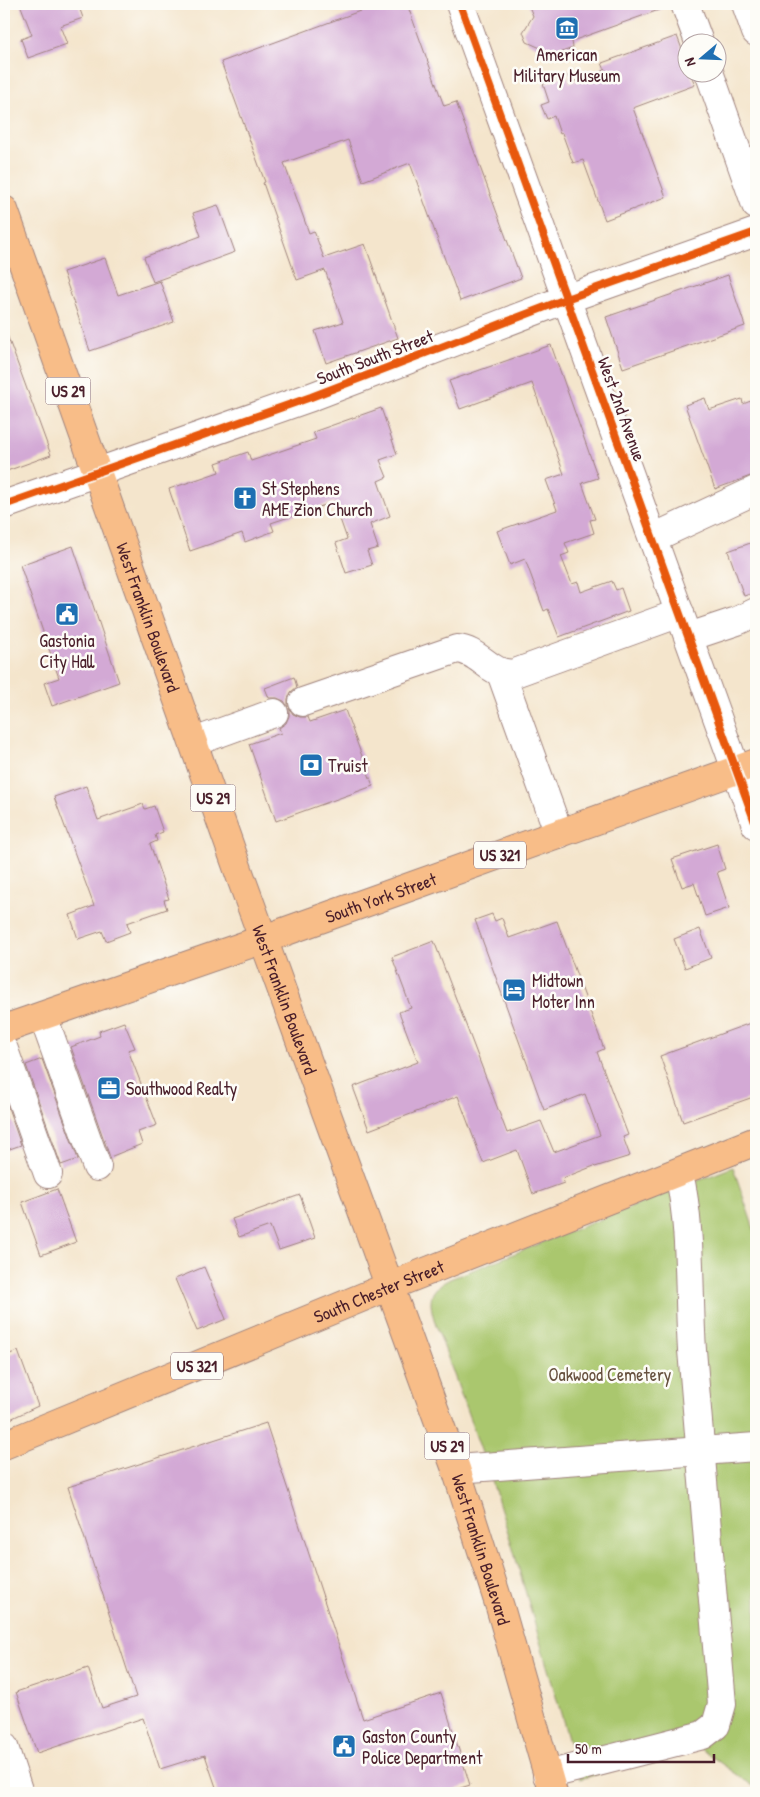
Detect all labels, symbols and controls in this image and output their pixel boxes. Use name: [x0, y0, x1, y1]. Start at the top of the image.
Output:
museum icon: American Military Museum: [554, 15, 580, 41]
north arrow: [678, 32, 728, 82]
place label: American Military Museum: [514, 42, 620, 88]
text: N: [679, 55, 699, 69]
street label: South South Street: [313, 323, 438, 391]
street label: West 2nd Avenue: [592, 354, 652, 464]
road number: US 29: [46, 378, 90, 404]
place label: St Stephens AME Zion Church: [262, 476, 373, 522]
church icon: St Stephens AME Zion Church: [232, 485, 258, 511]
street label: West Franklin Boulevard: [110, 539, 186, 695]
public building icon: Gastonia City Hall: [54, 601, 80, 627]
place label: Gastonia City Hall: [39, 628, 95, 674]
bank icon: Truist: [298, 752, 324, 778]
place label: Truist: [328, 753, 369, 778]
road number: US 29: [190, 784, 236, 811]
road number: US 321: [474, 842, 526, 868]
street label: South York Street: [322, 866, 440, 929]
street label: West Franklin Boulevard: [247, 921, 324, 1077]
place label: Midtown Moter Inn: [532, 968, 595, 1014]
hotel icon: Midtown Moter Inn: [501, 977, 527, 1003]
office icon: Southwood Realty: [96, 1075, 122, 1101]
place label: Southwood Realty: [126, 1076, 238, 1101]
street label: South Chester Street: [310, 1253, 448, 1329]
road number: US 321: [171, 1352, 223, 1380]
park label: Oakwood Cemetery: [549, 1362, 672, 1387]
road number: US 29: [424, 1432, 470, 1460]
street label: West Franklin Boulevard: [446, 1471, 517, 1628]
place label: Gaston County Police Department: [362, 1724, 483, 1770]
scale bar: [568, 1732, 714, 1764]
public building icon: Gaston County Police Department: [331, 1733, 357, 1759]
text: 50 m: [575, 1738, 602, 1759]

